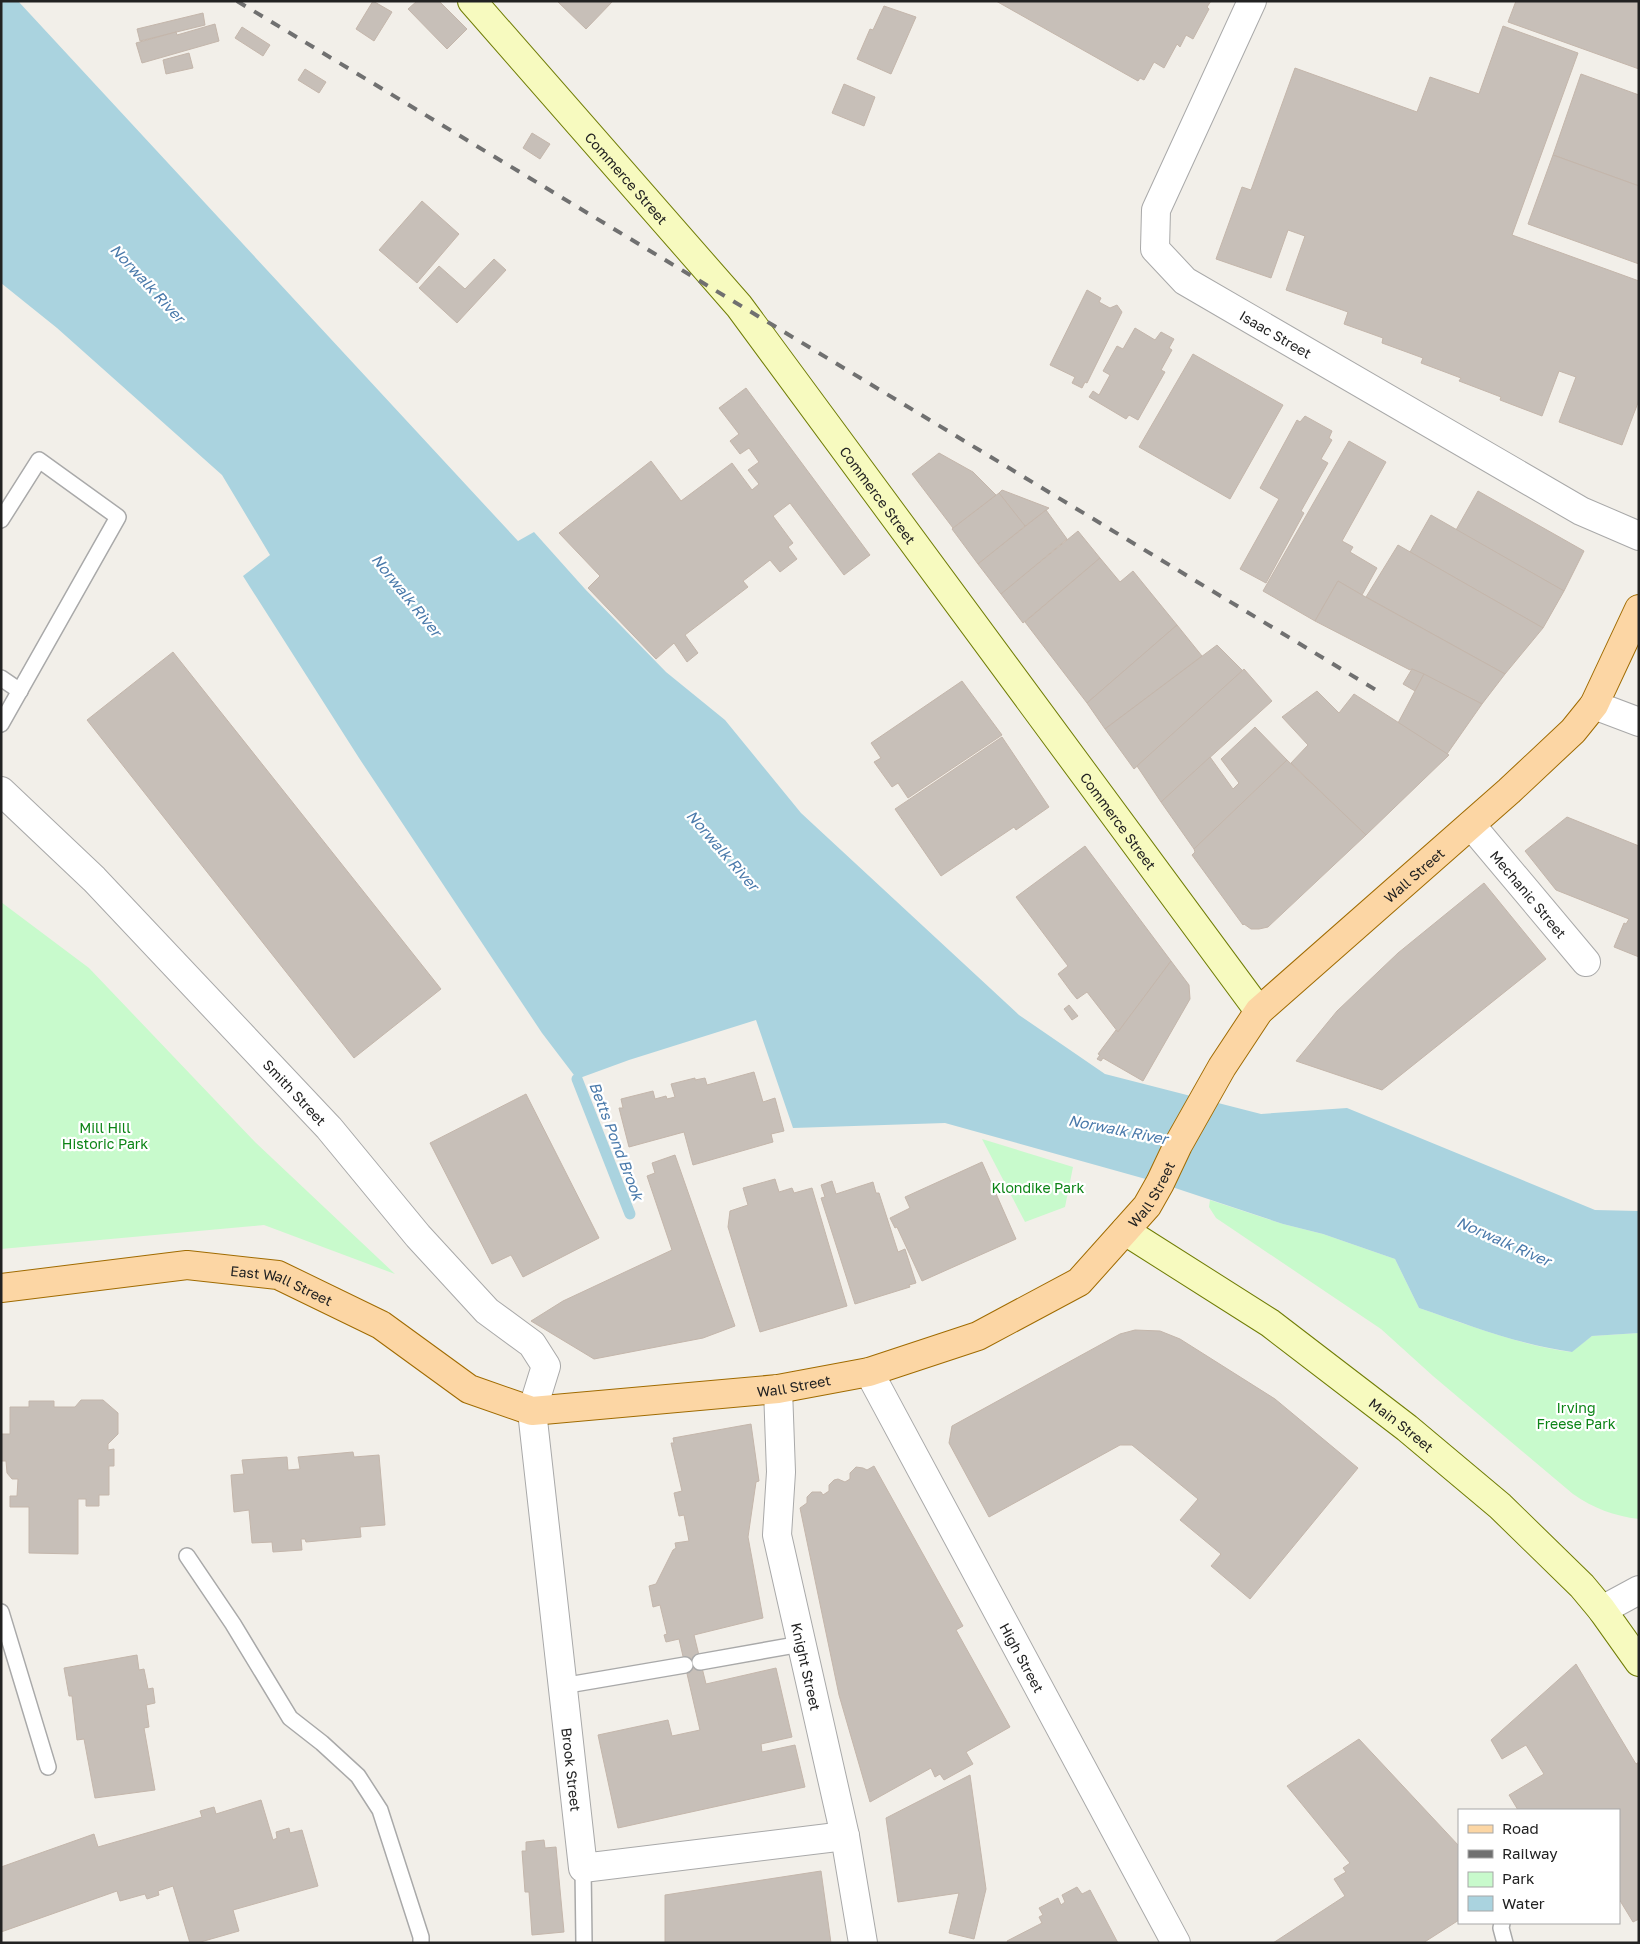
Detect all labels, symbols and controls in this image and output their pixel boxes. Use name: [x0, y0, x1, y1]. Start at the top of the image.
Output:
street label: Commerce Street: [582, 128, 672, 227]
water label: Norwalk River: [107, 240, 190, 328]
street label: Isaac Street: [1237, 306, 1315, 361]
street label: Commerce Street: [837, 443, 920, 547]
water label: Norwalk River: [368, 550, 447, 641]
street label: Commerce Street: [1077, 769, 1160, 873]
water label: Norwalk River: [683, 806, 764, 896]
street label: Wall Street: [1380, 844, 1447, 906]
street label: Mechanic Street: [1487, 847, 1571, 941]
street label: Smith Street: [260, 1056, 330, 1129]
water label: Betts Pond Brook: [586, 1079, 648, 1204]
water label: Norwalk River: [1067, 1111, 1171, 1148]
park label: Mill Hill Historic Park: [62, 1119, 148, 1152]
street label: Wall Street: [1124, 1158, 1178, 1230]
park label: Klondike Park: [992, 1179, 1084, 1196]
water label: Norwalk River: [1454, 1212, 1556, 1271]
street label: East Wall Street: [230, 1261, 336, 1309]
street label: Wall Street: [756, 1371, 832, 1399]
street label: Main Street: [1366, 1394, 1437, 1455]
park label: Irving Freese Park: [1536, 1399, 1616, 1432]
street label: High Street: [997, 1620, 1048, 1695]
street label: Knight Street: [789, 1621, 825, 1712]
street label: Brook Street: [559, 1727, 585, 1812]
legend: [1458, 1809, 1620, 1924]
text: Road: [1502, 1819, 1539, 1837]
text: Railway: [1502, 1844, 1558, 1862]
text: Park: [1502, 1869, 1535, 1887]
text: Water: [1502, 1894, 1545, 1912]

